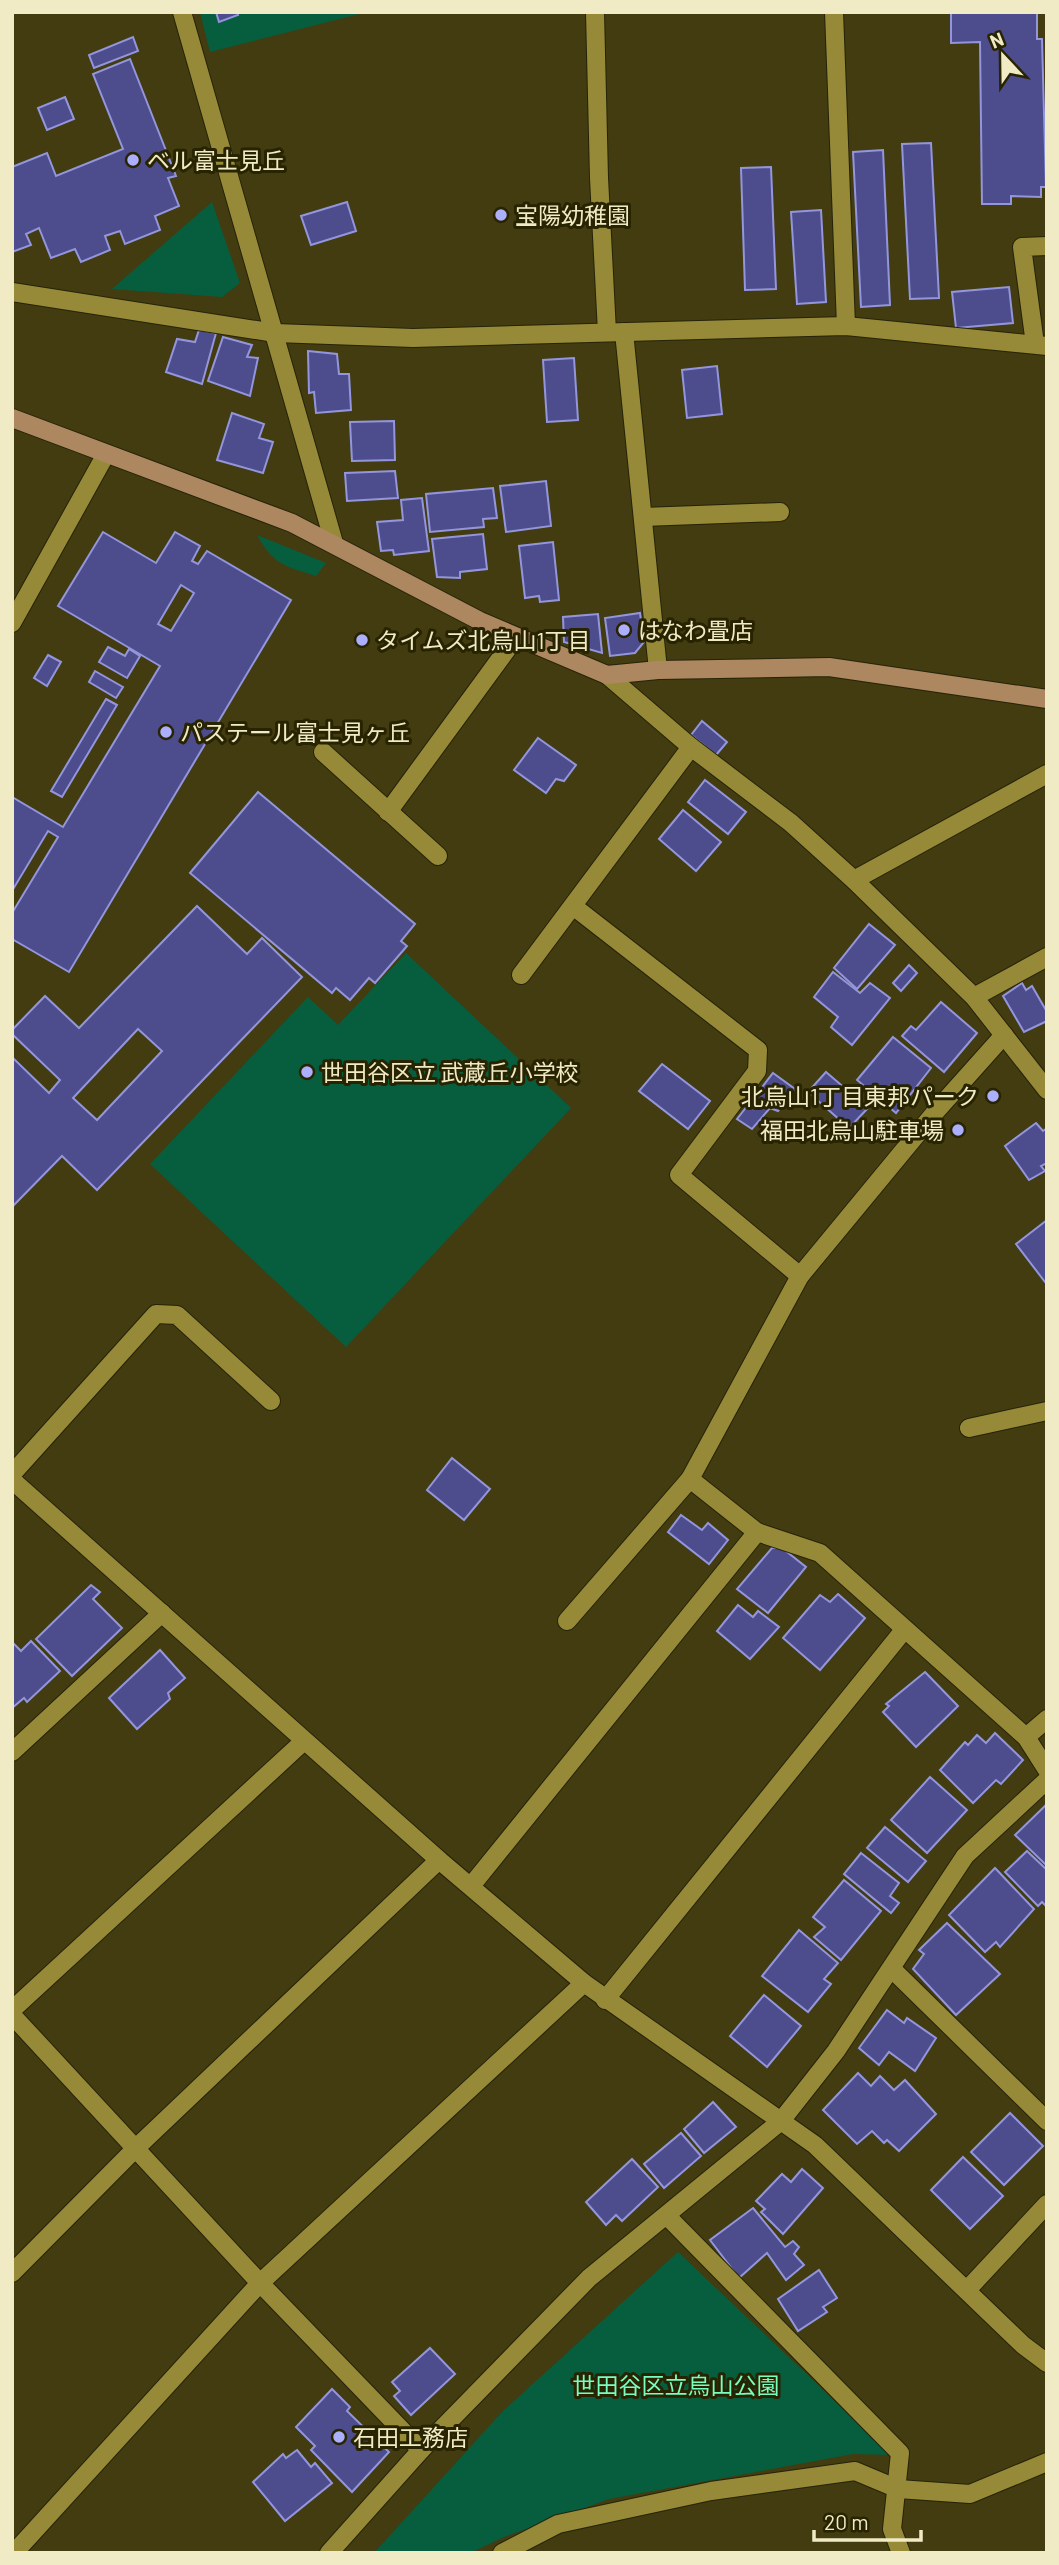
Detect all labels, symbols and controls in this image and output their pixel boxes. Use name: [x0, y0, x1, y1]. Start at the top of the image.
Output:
north arrow: [968, 21, 1038, 91]
text: N: [986, 27, 1007, 53]
place label: ベル富士見丘: [147, 146, 285, 174]
marker: ベル富士見丘: [125, 152, 141, 168]
place label: 宝陽幼稚園: [515, 201, 630, 229]
marker: 宝陽幼稚園: [493, 207, 509, 223]
place label: はなわ畳店: [638, 616, 753, 644]
marker: はなわ畳店: [616, 622, 632, 638]
place label: タイムズ北烏山1丁目: [376, 626, 591, 654]
marker: タイムズ北烏山1丁目: [354, 632, 370, 648]
place label: パステール富士見ヶ丘: [180, 718, 410, 746]
marker: パステール富士見ヶ丘: [158, 724, 174, 740]
place label: 世田谷区立 武蔵丘小学校: [321, 1058, 579, 1086]
marker: 世田谷区立 武蔵丘小学校: [299, 1064, 315, 1080]
place label: 北烏山1丁目東邦パーク: [741, 1082, 979, 1110]
marker: 北烏山1丁目東邦パーク: [985, 1088, 1001, 1104]
place label: 福田北烏山駐車場: [760, 1116, 944, 1144]
marker: 福田北烏山駐車場: [950, 1122, 966, 1138]
park label: 世田谷区立烏山公園: [573, 2371, 780, 2399]
place label: 石田工務店: [353, 2423, 468, 2451]
marker: 石田工務店: [331, 2429, 347, 2445]
scale bar: [814, 2498, 921, 2542]
text: 20 m: [824, 2509, 869, 2534]

